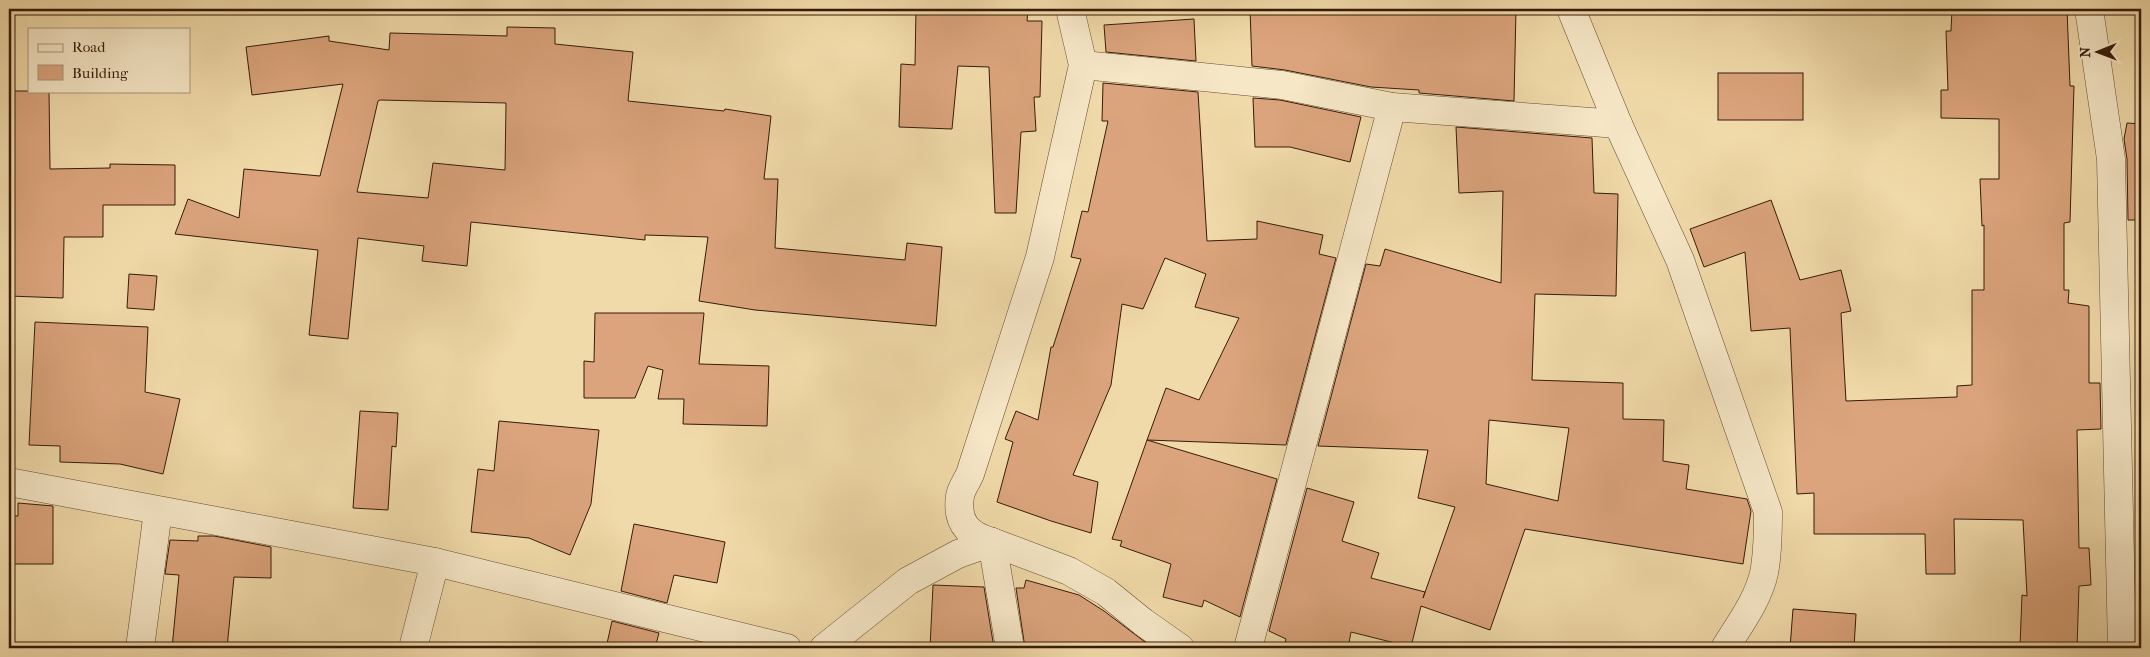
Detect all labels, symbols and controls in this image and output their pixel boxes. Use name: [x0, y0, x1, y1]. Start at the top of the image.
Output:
legend: [28, 28, 190, 92]
north arrow: [2072, 28, 2122, 78]
text: Road: [72, 38, 106, 56]
text: N: [2077, 46, 2094, 58]
text: Building: [72, 64, 129, 82]

